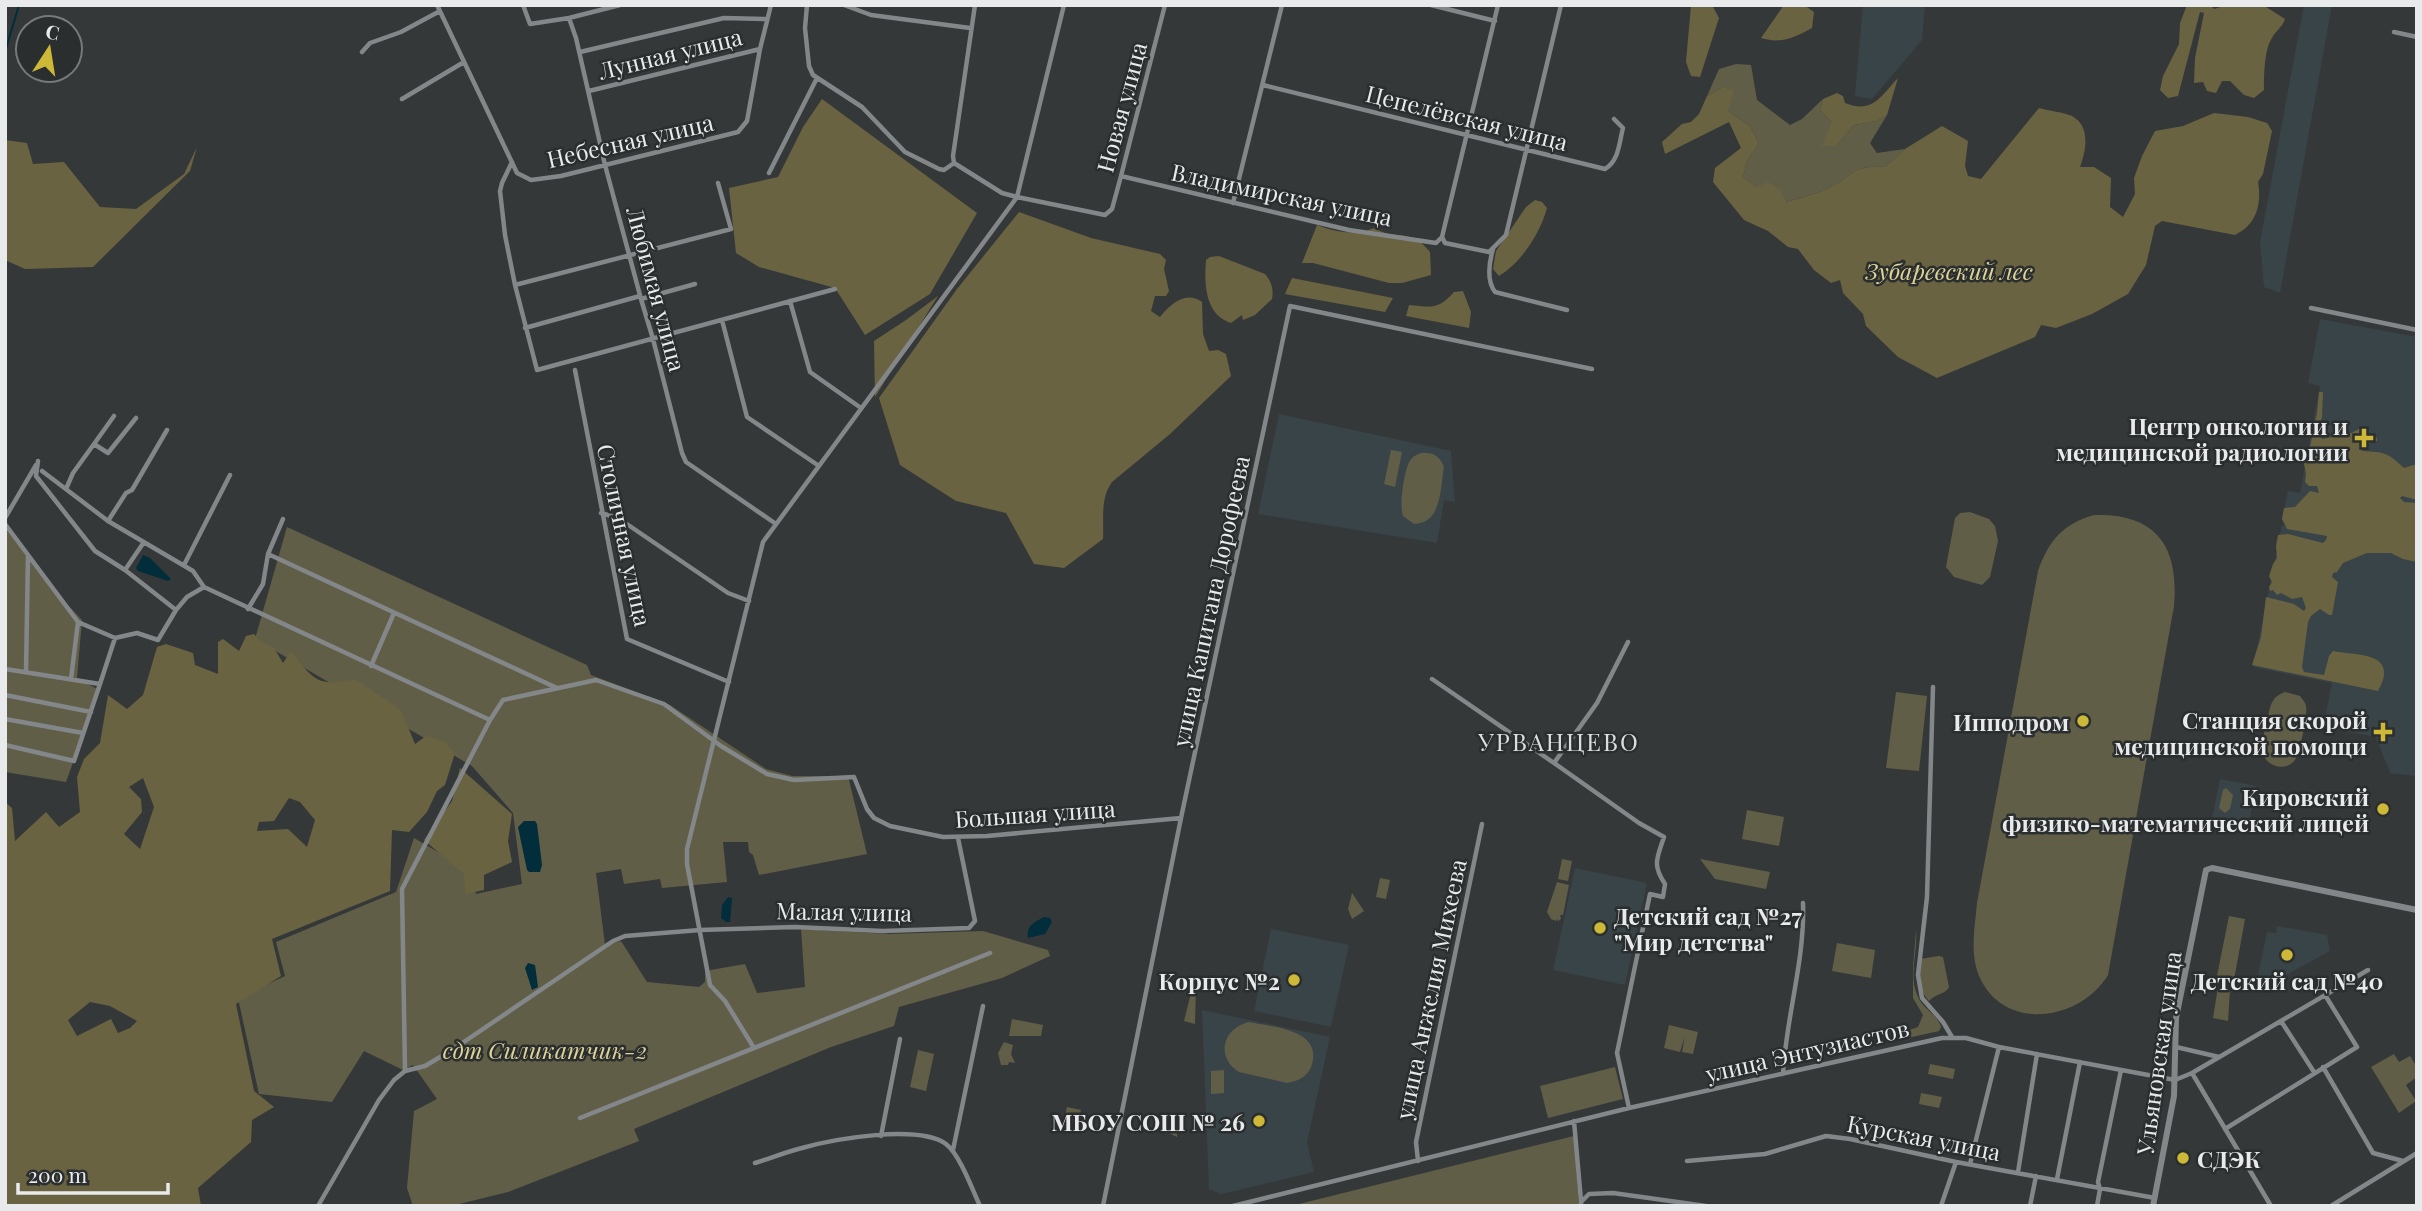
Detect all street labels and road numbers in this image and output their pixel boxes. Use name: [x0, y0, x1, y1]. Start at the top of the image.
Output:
street label: Лунная улица: [594, 20, 746, 86]
street label: Новая улица: [1089, 38, 1153, 176]
street label: Цепелёвская улица: [1363, 77, 1572, 157]
street label: Небесная улица: [544, 106, 717, 174]
street label: Владимирская улица: [1169, 155, 1396, 233]
street label: Любимая улица: [620, 202, 694, 375]
street label: Столичная улица: [591, 441, 660, 630]
street label: улица Капитана Дорофеева: [1164, 452, 1256, 751]
street label: Большая улица: [954, 792, 1117, 834]
street label: улица Анжелия Михеева: [1387, 856, 1473, 1123]
street label: Малая улица: [776, 894, 913, 928]
street label: Ульяновская улица: [2128, 949, 2188, 1158]
street label: улица Энтузиастов: [1701, 1012, 1912, 1089]
street label: Курская улица: [1845, 1107, 2004, 1167]

